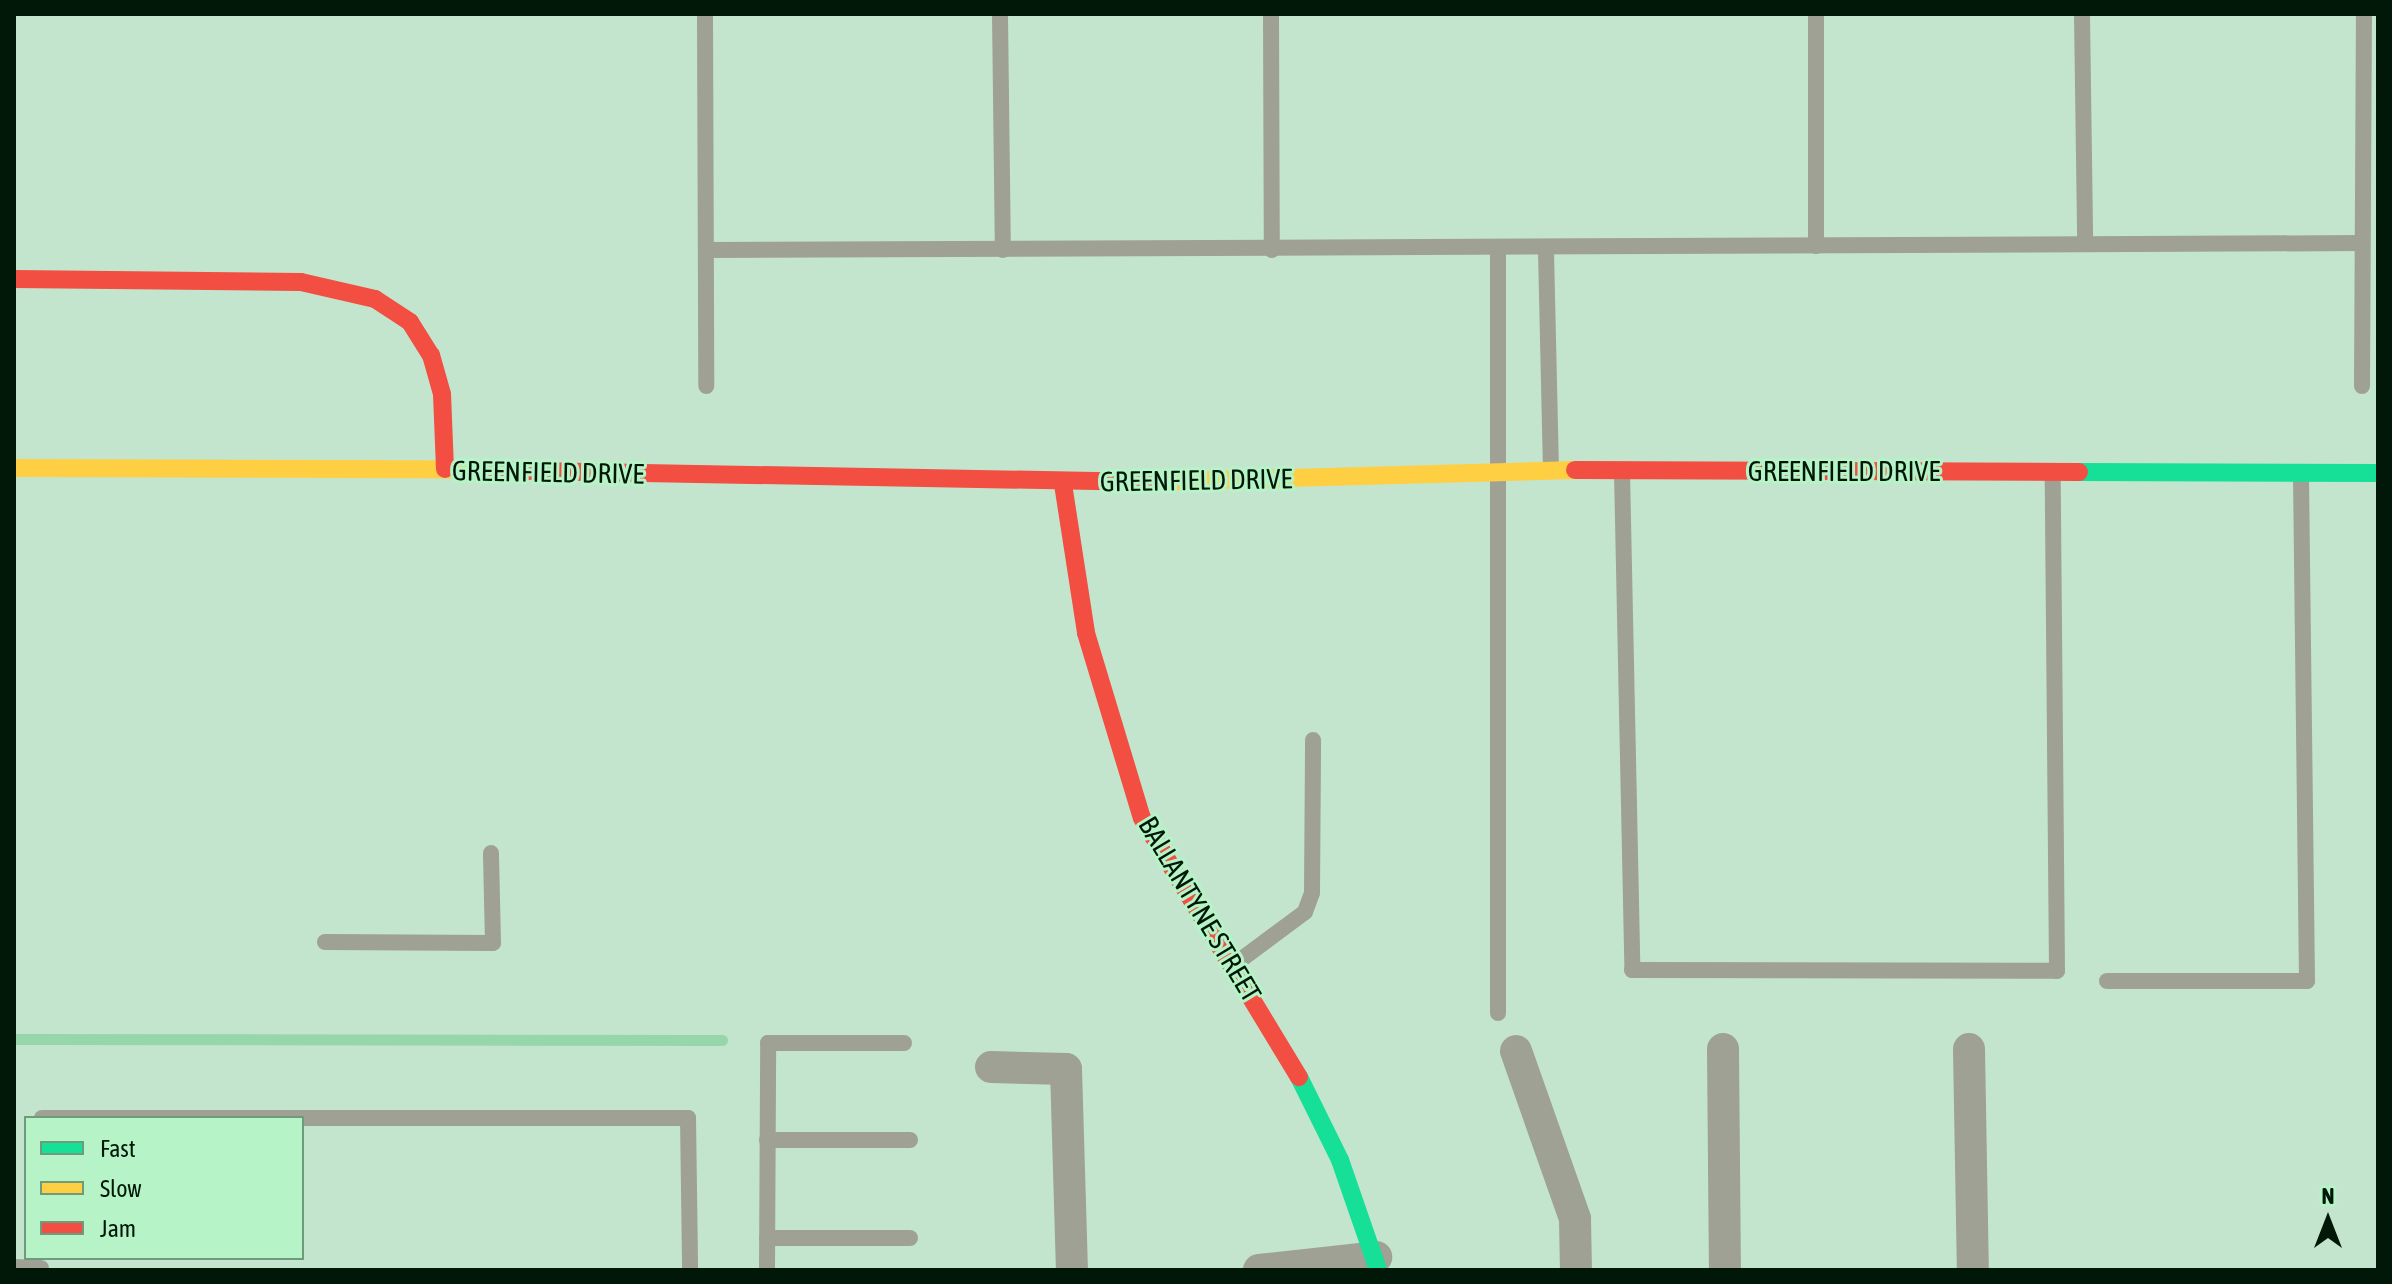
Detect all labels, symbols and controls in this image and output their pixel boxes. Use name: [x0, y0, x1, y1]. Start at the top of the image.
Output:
street label: GREENFIELD DRIVE: [452, 454, 644, 490]
street label: GREENFIELD DRIVE: [1748, 454, 1940, 488]
street label: GREENFIELD DRIVE: [1100, 462, 1292, 498]
street label: BALLANTYNE STREET: [1131, 810, 1269, 1008]
legend: [24, 1116, 304, 1260]
text: Fast: [100, 1135, 136, 1162]
text: Slow: [100, 1175, 142, 1202]
north arrow: [2288, 1180, 2368, 1260]
text: N: [2322, 1183, 2334, 1209]
text: Jam: [100, 1215, 136, 1242]

